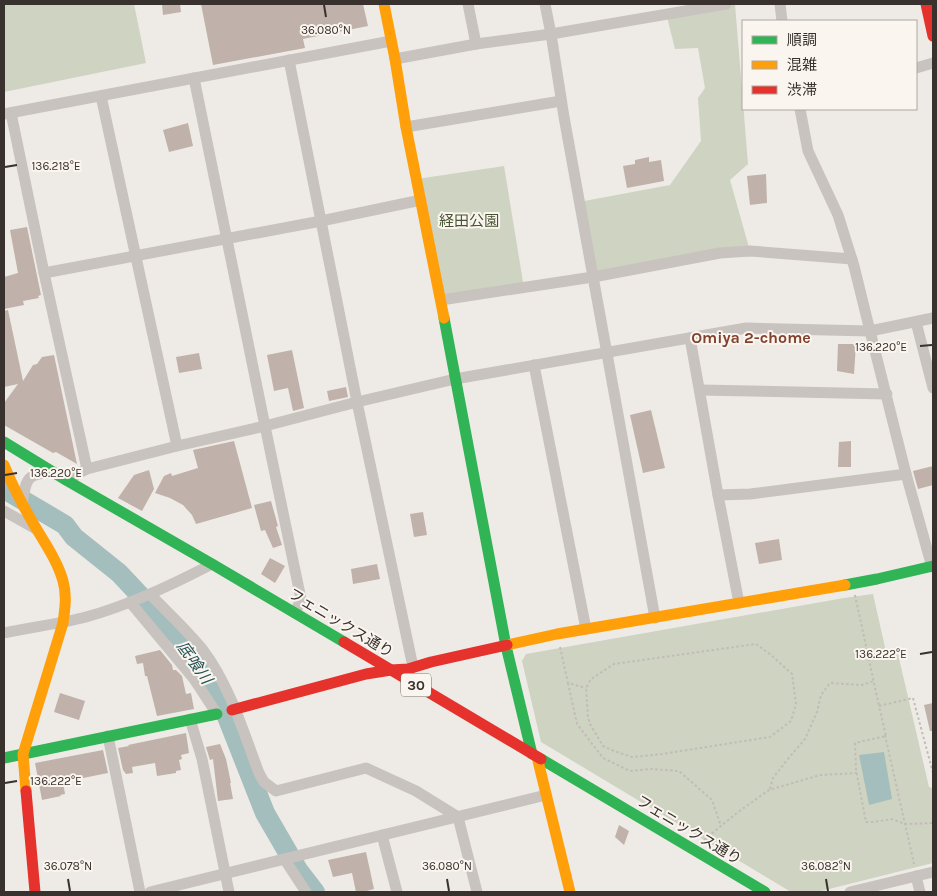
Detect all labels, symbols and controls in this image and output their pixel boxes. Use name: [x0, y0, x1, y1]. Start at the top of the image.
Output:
legend: [742, 20, 917, 110]
text: 36.080°N: [301, 23, 351, 37]
text: 順調: [787, 31, 817, 49]
text: 混雑: [787, 56, 817, 74]
text: 渋滞: [787, 81, 817, 99]
text: 136.218°E: [31, 159, 81, 173]
park label: 経田公園: [439, 212, 499, 230]
district label: Omiya 2-chome: [691, 328, 811, 347]
text: 136.220°E: [855, 340, 907, 354]
text: 136.220°E: [30, 466, 82, 480]
street label: フェニックス通り: [285, 584, 397, 662]
water label: 底喰川: [173, 637, 217, 689]
text: 136.222°E: [855, 647, 907, 661]
road number: 30: [401, 674, 431, 696]
text: 136.222°E: [30, 774, 82, 788]
street label: フェニックス通り: [633, 791, 745, 869]
text: 36.078°N: [44, 859, 92, 873]
text: 36.080°N: [422, 859, 472, 873]
text: 36.082°N: [801, 859, 851, 873]

